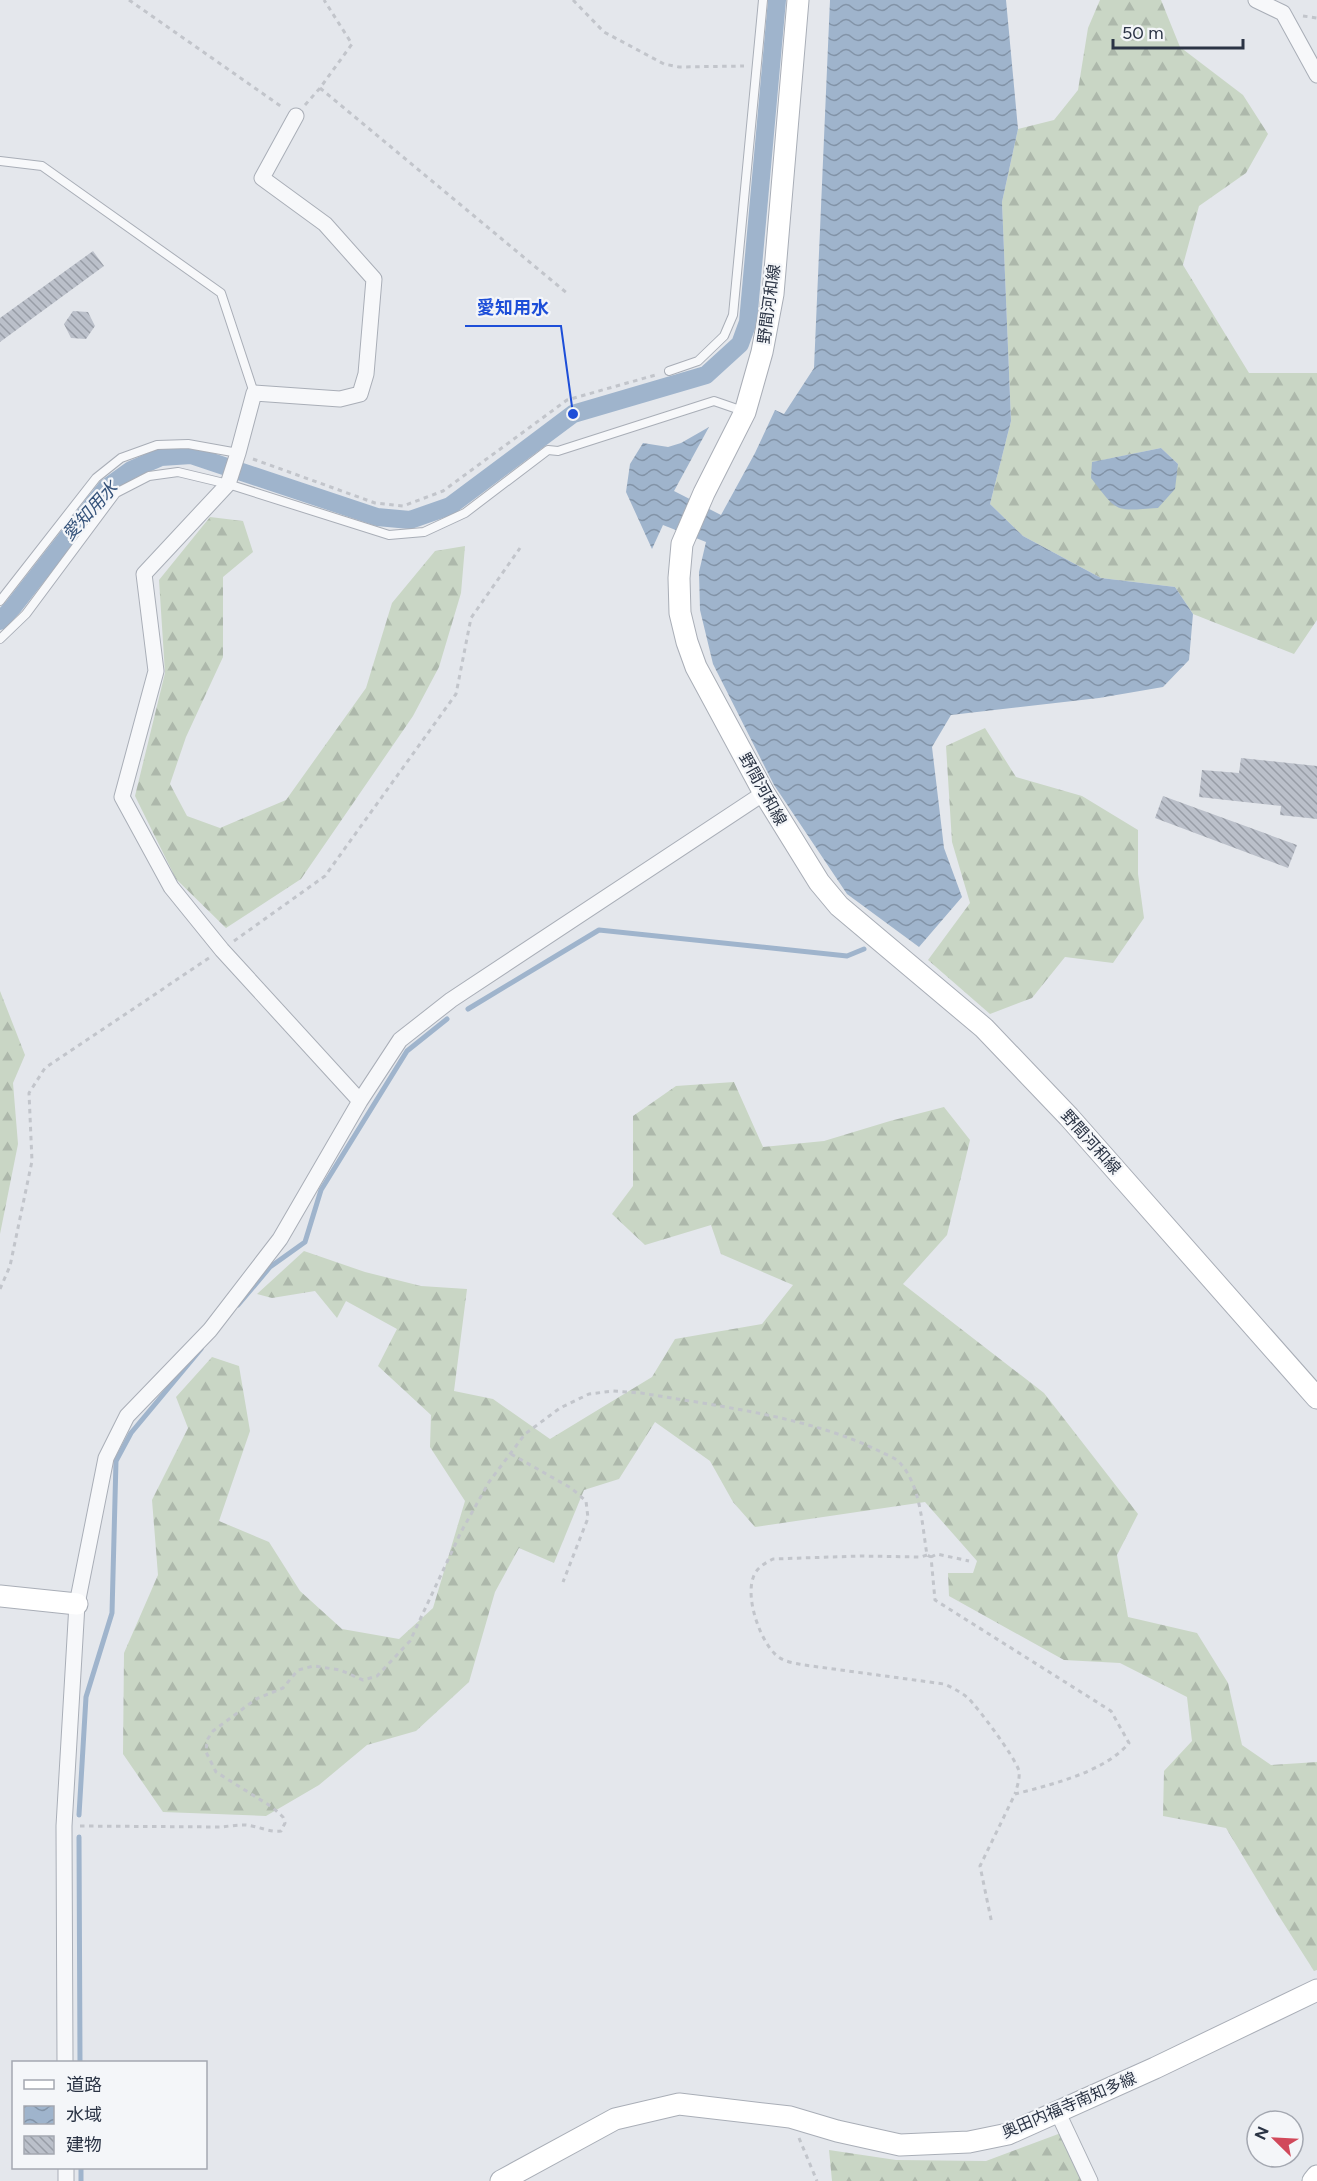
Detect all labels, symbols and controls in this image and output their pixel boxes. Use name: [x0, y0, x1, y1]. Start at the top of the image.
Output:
scale bar: [1113, 12, 1244, 50]
text: 50 m: [1122, 22, 1164, 44]
street label: 野間河和線: [754, 263, 784, 345]
callout: 愛知用水: [465, 290, 561, 326]
text: 愛知用水: [477, 297, 549, 319]
water label: 愛知用水: [58, 475, 124, 545]
street label: 野間河和線: [735, 749, 791, 829]
street label: 野間河和線: [1057, 1106, 1125, 1178]
legend: [12, 2061, 207, 2169]
street label: 奥田内福寺南知多線: [999, 2068, 1139, 2142]
text: 道路: [66, 2074, 102, 2096]
text: 水域: [66, 2104, 102, 2126]
north arrow: [1245, 2109, 1305, 2169]
text: N: [1251, 2124, 1273, 2143]
text: 建物: [66, 2134, 102, 2156]

